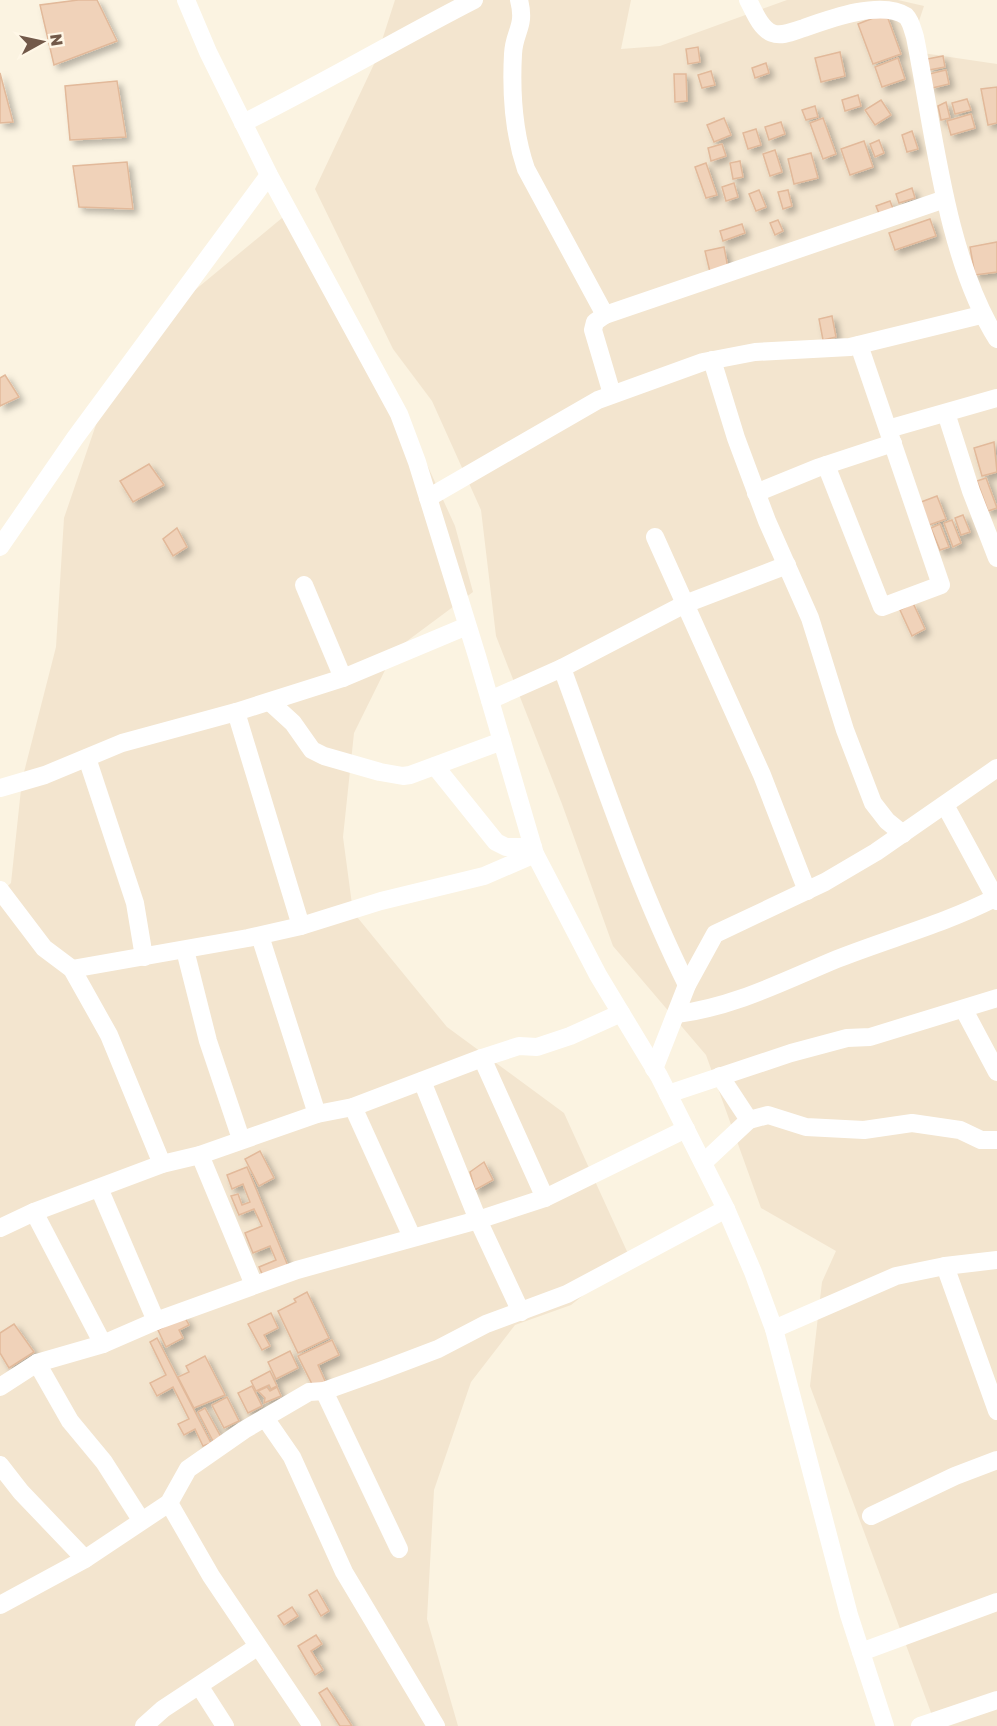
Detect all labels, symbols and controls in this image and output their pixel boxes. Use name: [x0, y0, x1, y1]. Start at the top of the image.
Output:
north arrow: [12, 12, 72, 72]
text: N: [46, 32, 68, 47]

